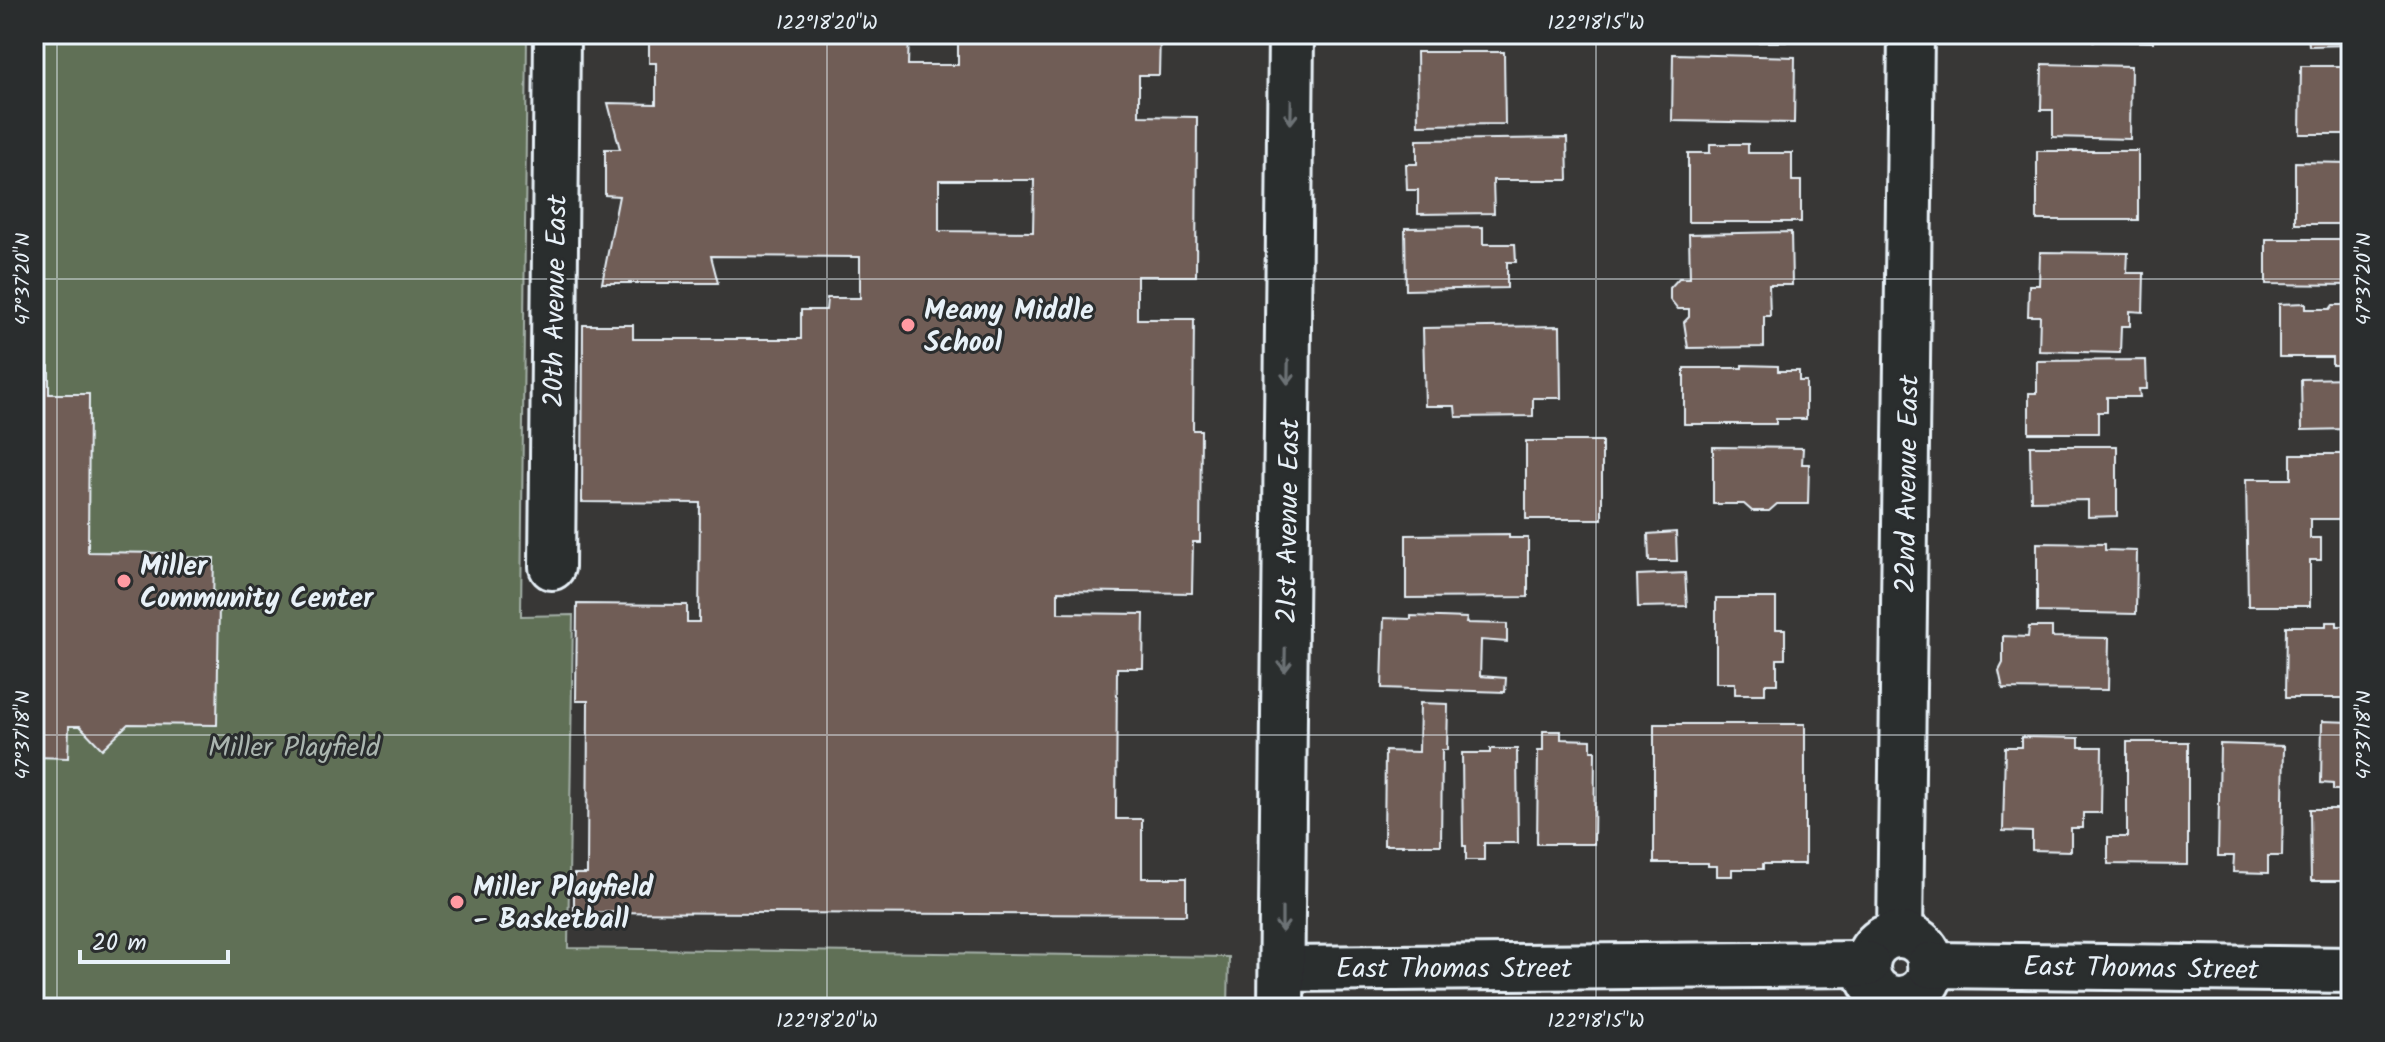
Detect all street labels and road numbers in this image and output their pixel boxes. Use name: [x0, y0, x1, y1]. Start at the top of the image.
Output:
street label: 20th Avenue East: [532, 193, 581, 408]
street label: 22nd Avenue East: [1884, 373, 1933, 594]
street label: 21st Avenue East: [1265, 417, 1314, 624]
street label: East Thomas Street: [2023, 945, 2260, 994]
street label: East Thomas Street: [1336, 947, 1573, 992]

